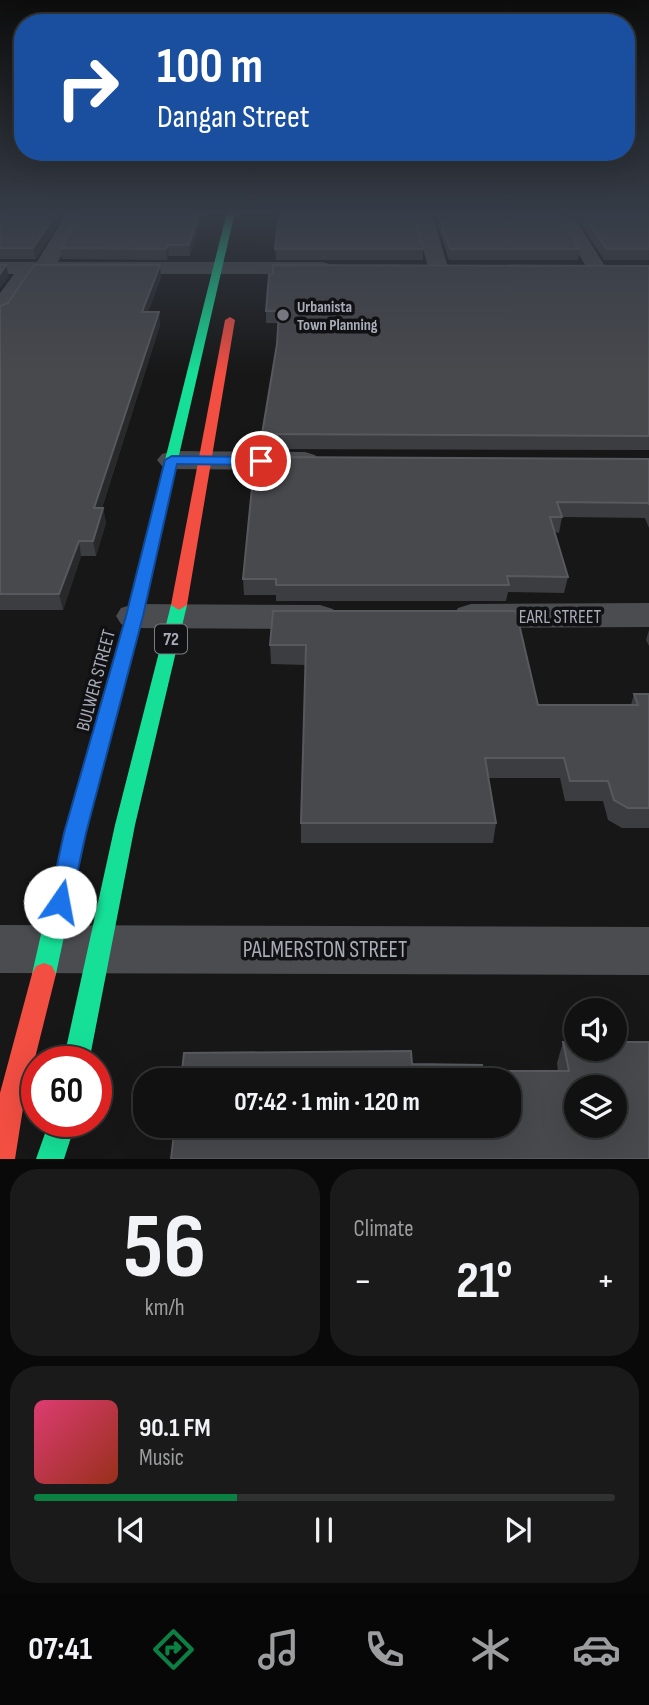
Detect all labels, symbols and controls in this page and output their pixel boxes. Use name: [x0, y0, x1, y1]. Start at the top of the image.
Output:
text: 100 m: [157, 38, 263, 97]
icon: right: [42, 42, 133, 133]
text: Dangan Street: [157, 98, 310, 137]
place label: Urbanista Town Planning: [297, 298, 378, 335]
marker: Urbanista Town Planning: [275, 307, 291, 323]
pin: [231, 431, 291, 491]
icon: arrive: [242, 442, 280, 480]
street label: EARL STREET: [519, 606, 602, 629]
road number: 72: [155, 624, 187, 654]
street label: BULWER STREET: [72, 627, 121, 734]
position arrow: [23, 865, 97, 939]
street label: PALMERSTON STREET: [243, 936, 407, 964]
map controls: [564, 998, 627, 1138]
button: sound: [564, 998, 627, 1061]
speed limit sign: 60: [21, 1046, 112, 1137]
button: layers: [564, 1075, 627, 1138]
text: 07:42 · 1 min · 120 m: [234, 1087, 420, 1118]
text: 56: [123, 1194, 206, 1303]
text: Climate: [354, 1215, 413, 1243]
text: 21°: [456, 1250, 512, 1313]
text: −: [354, 1259, 372, 1304]
text: +: [596, 1259, 615, 1304]
text: km/h: [145, 1294, 185, 1322]
text: 90.1 FM: [139, 1413, 211, 1444]
text: Music: [139, 1444, 184, 1472]
icon: previous: [112, 1511, 150, 1549]
icon: pause: [305, 1511, 343, 1549]
icon: next: [499, 1511, 537, 1549]
icon: directions: [149, 1625, 198, 1674]
icon: music: [254, 1625, 303, 1674]
icon: phone: [360, 1625, 409, 1674]
icon: climate: [466, 1625, 515, 1674]
icon: car: [572, 1625, 621, 1674]
text: 07:41: [28, 1630, 92, 1669]

